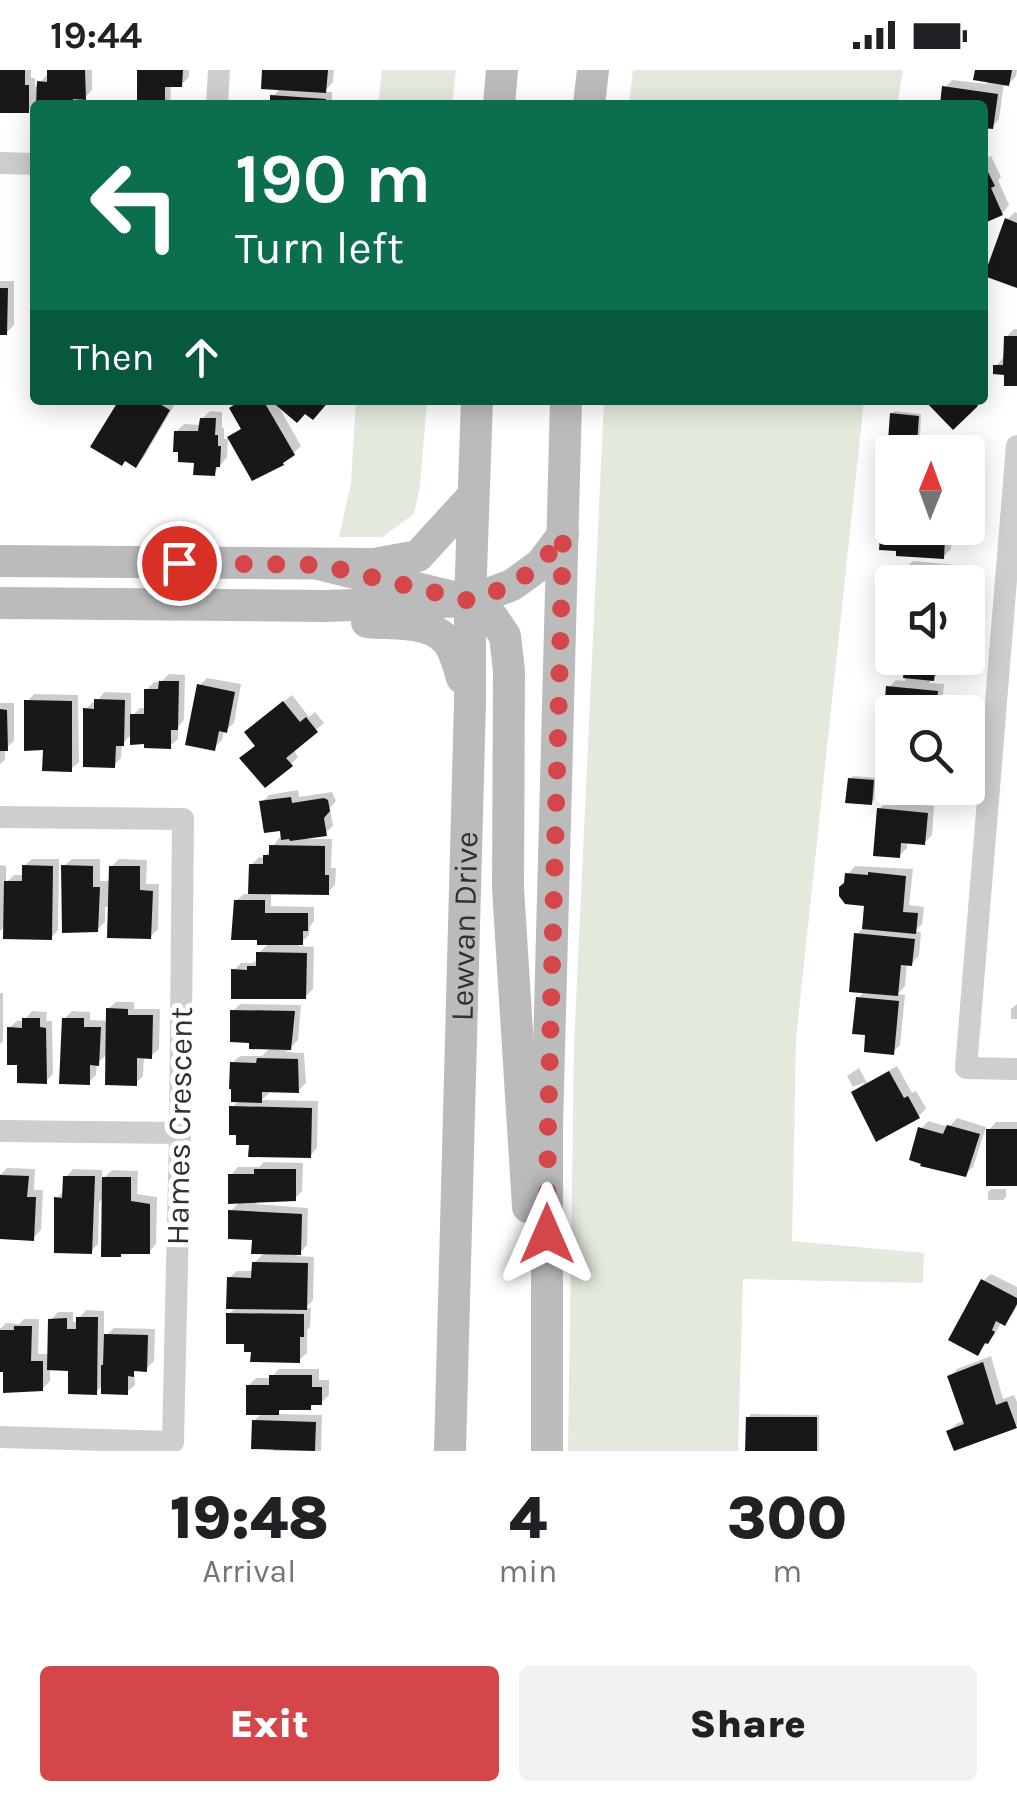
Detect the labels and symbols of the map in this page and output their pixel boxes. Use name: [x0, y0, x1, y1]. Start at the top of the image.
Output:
north arrow: [875, 435, 985, 545]
pin: [137, 521, 222, 606]
street label: Lewvan Drive: [443, 831, 486, 1022]
street label: Hames Crescent: [159, 1006, 200, 1246]
position arrow: [495, 1182, 599, 1286]

